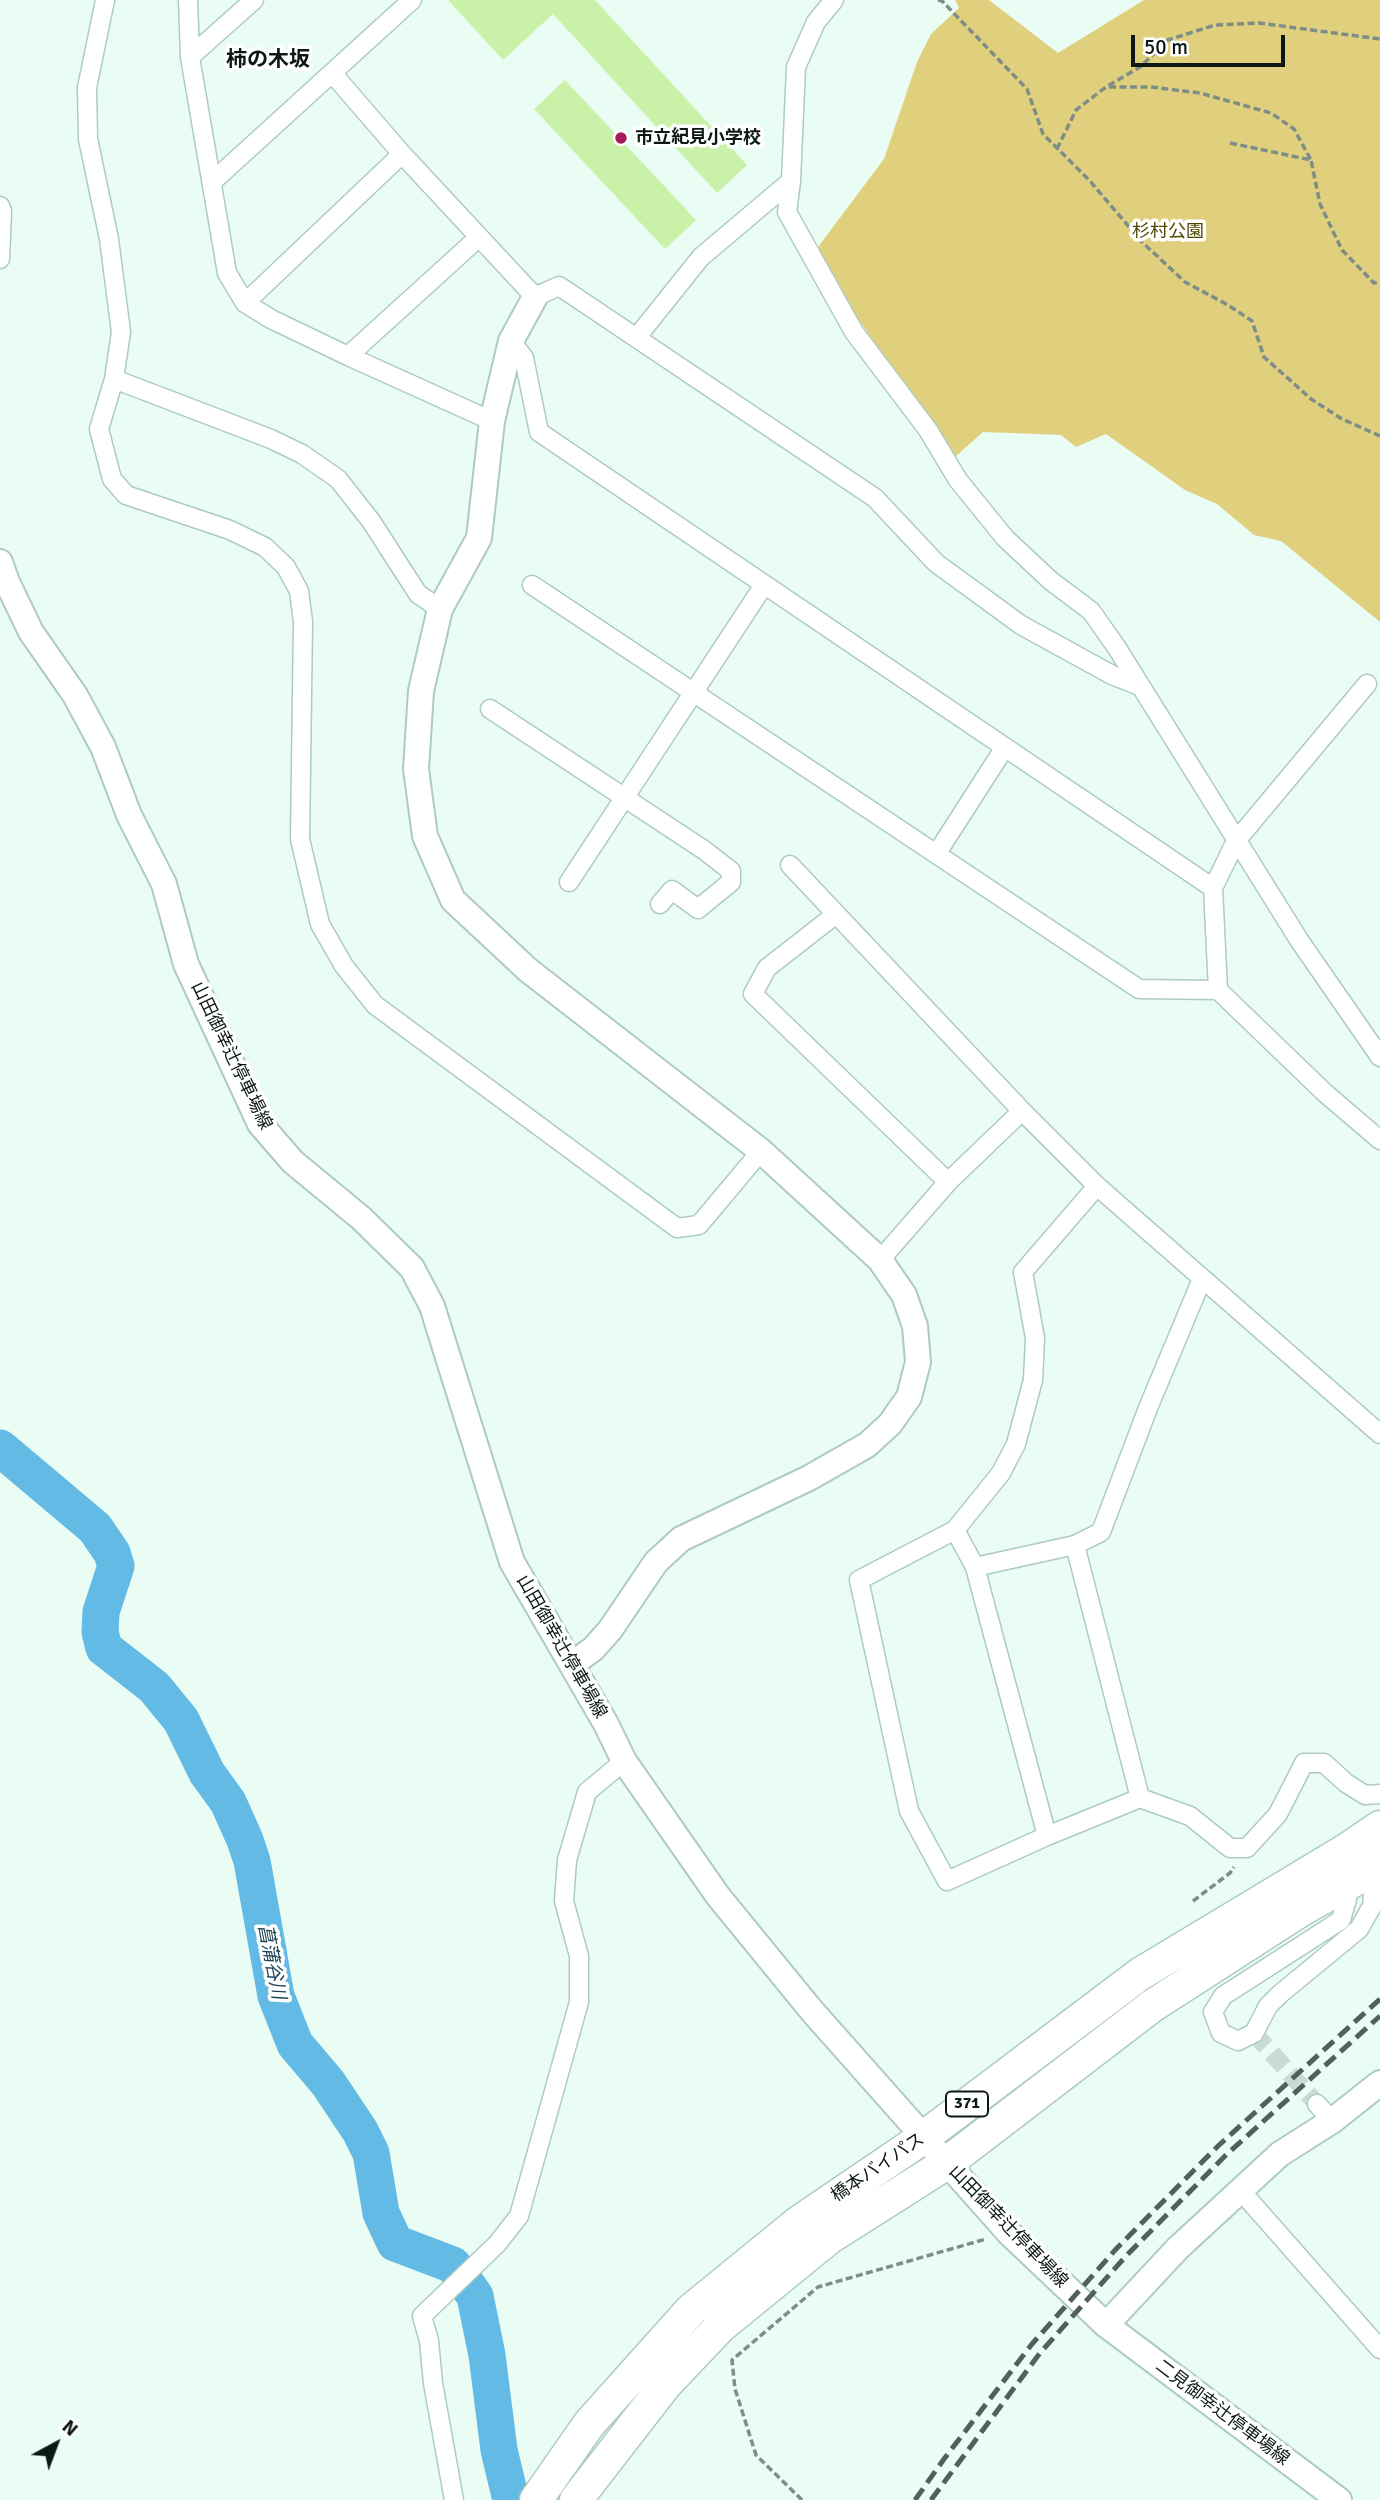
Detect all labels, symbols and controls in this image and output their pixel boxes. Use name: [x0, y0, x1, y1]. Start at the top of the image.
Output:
scale bar: [1135, 21, 1289, 65]
text: 50 m: [1144, 34, 1188, 60]
district label: 柿の木坂: [226, 47, 310, 73]
place label: 市立紀見小学校: [635, 127, 761, 149]
marker: 市立紀見小学校: [613, 130, 629, 146]
park label: 杉村公園: [1132, 221, 1204, 243]
street label: 山田御幸辻停車場線: [186, 978, 276, 1134]
street label: 山田御幸辻停車場線: [511, 1571, 611, 1723]
water label: 菖蒲谷川: [253, 1923, 289, 2001]
road number: 371: [946, 2092, 988, 2116]
street label: 橋本バイパス: [827, 2129, 929, 2207]
street label: 山田御幸辻停車場線: [944, 2161, 1072, 2293]
street label: 二見御幸辻停車場線: [1151, 2356, 1293, 2470]
north arrow: [21, 2409, 91, 2479]
text: N: [57, 2415, 83, 2442]

